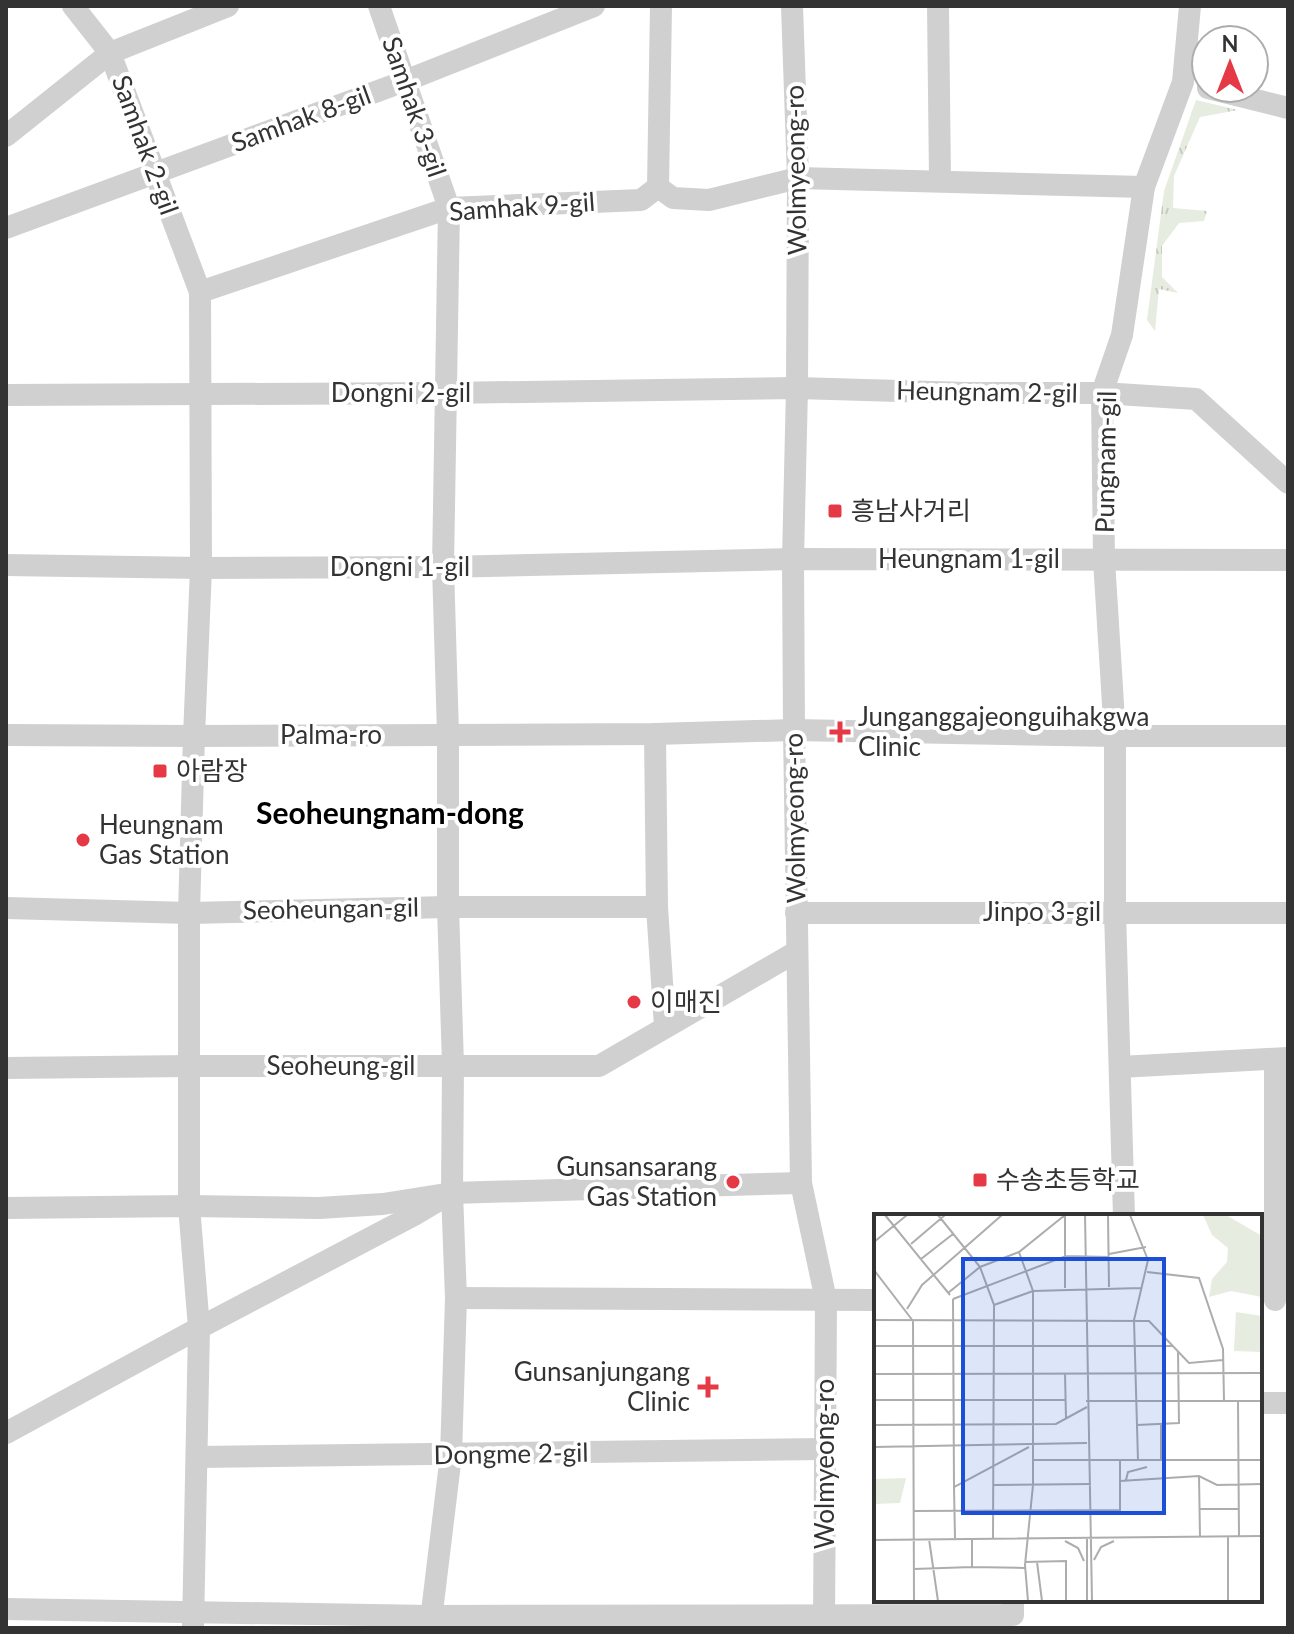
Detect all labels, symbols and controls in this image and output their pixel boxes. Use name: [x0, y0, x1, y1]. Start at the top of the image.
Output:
north arrow: [1190, 24, 1270, 104]
text: N: [1222, 30, 1238, 57]
street label: Samhak 3-gil: [376, 32, 454, 181]
street label: Samhak 2-gil: [106, 71, 186, 219]
street label: Samhak 8-gil: [227, 78, 375, 158]
street label: Wolmyeong-ro: [778, 85, 812, 255]
street label: Samhak 9-gil: [448, 185, 596, 227]
street label: Heungnam 2-gil: [896, 373, 1078, 409]
street label: Dongni 2-gil: [331, 376, 471, 408]
street label: Pungnam-gil: [1088, 391, 1122, 533]
place label: 흥남사거리: [851, 494, 971, 526]
marker: 흥남사거리: [826, 502, 844, 520]
street label: Heungnam 1-gil: [878, 542, 1060, 574]
street label: Dongni 1-gil: [330, 550, 470, 582]
place label: Junganggajeonguihakgwa Clinic: [858, 700, 1149, 762]
street label: Palma-ro: [280, 718, 382, 750]
marker: Junganggajeonguihakgwa Clinic: [829, 721, 851, 743]
street label: Wolmyeong-ro: [777, 733, 811, 903]
place label: 아람장: [176, 754, 248, 786]
marker: 아람장: [151, 762, 169, 780]
district label: Seoheungnam-dong: [256, 794, 524, 830]
place label: Heungnam Gas Station: [99, 808, 230, 870]
marker: Heungnam Gas Station: [74, 831, 92, 849]
street label: Seoheungan-gil: [243, 890, 419, 926]
street label: Jinpo 3-gil: [983, 895, 1101, 927]
place label: 이매진: [650, 985, 722, 1017]
marker: 이매진: [625, 993, 643, 1011]
street label: Seoheung-gil: [267, 1049, 415, 1081]
place label: Gunsansarang Gas Station: [556, 1150, 717, 1212]
place label: 수송초등학교: [996, 1163, 1140, 1195]
marker: 수송초등학교: [971, 1171, 989, 1189]
marker: Gunsansarang Gas Station: [724, 1173, 742, 1191]
inset map: [874, 1214, 1262, 1602]
place label: Gunsanjungang Clinic: [514, 1355, 690, 1417]
marker: Gunsanjungang Clinic: [697, 1376, 719, 1398]
street label: Wolmyeong-ro: [808, 1379, 840, 1549]
street label: Dongme 2-gil: [433, 1436, 589, 1470]

